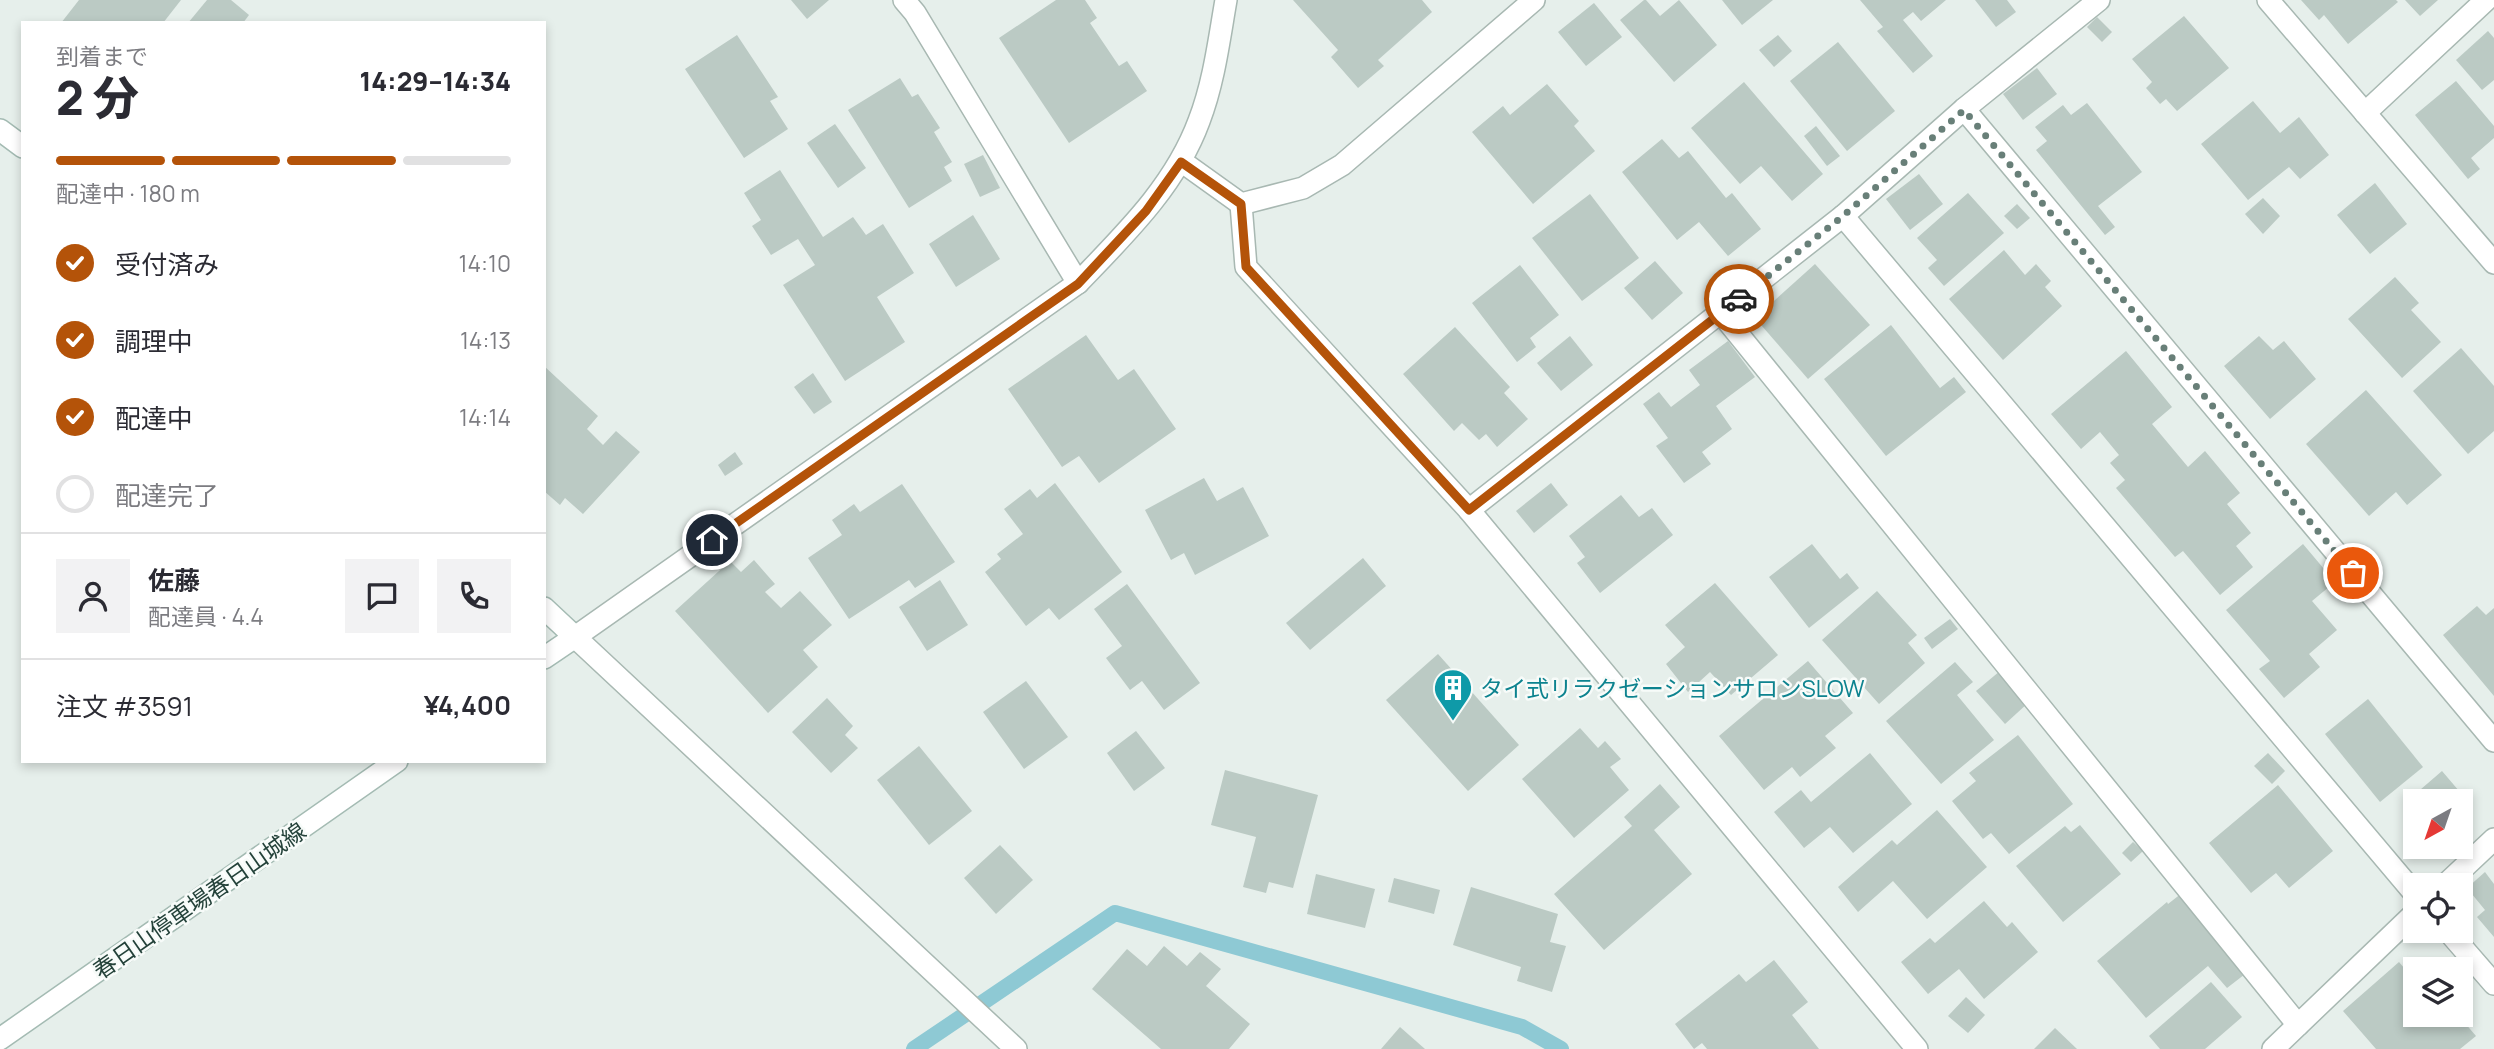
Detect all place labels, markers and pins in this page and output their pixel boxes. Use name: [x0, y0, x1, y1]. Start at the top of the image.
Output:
pin: [682, 510, 742, 570]
pin: [2323, 543, 2383, 603]
building icon: タイ式リラクゼーションサロンSLOW: [1432, 667, 1474, 722]
place label: タイ式リラクゼーションサロンSLOW: [1480, 672, 1865, 704]

